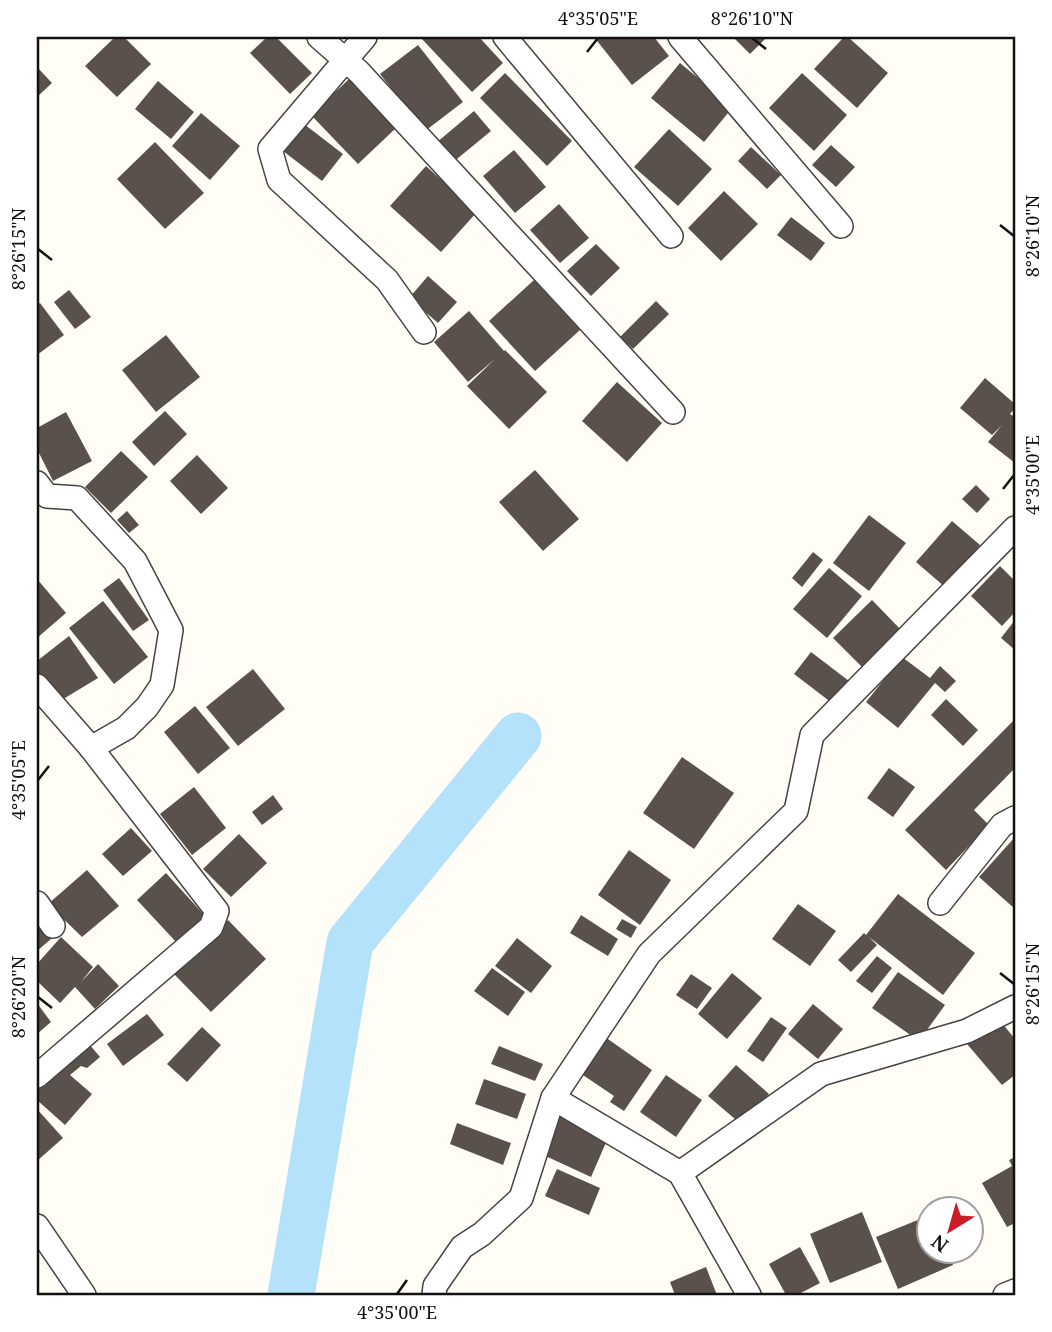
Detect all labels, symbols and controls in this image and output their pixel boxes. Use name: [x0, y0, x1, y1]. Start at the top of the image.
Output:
text: 4°35'05"E: [558, 6, 638, 30]
text: 8°26'10"N: [711, 6, 794, 30]
text: 8°26'10"N: [1020, 194, 1044, 277]
text: 8°26'15"N: [6, 207, 30, 290]
text: 4°35'00"E: [1020, 435, 1044, 515]
text: 4°35'05"E: [6, 740, 30, 820]
text: 8°26'15"N: [1020, 942, 1044, 1025]
text: 8°26'20"N: [6, 955, 30, 1038]
north arrow: [916, 1196, 986, 1266]
text: N: [926, 1229, 954, 1258]
text: 4°35'00"E: [357, 1300, 437, 1324]

